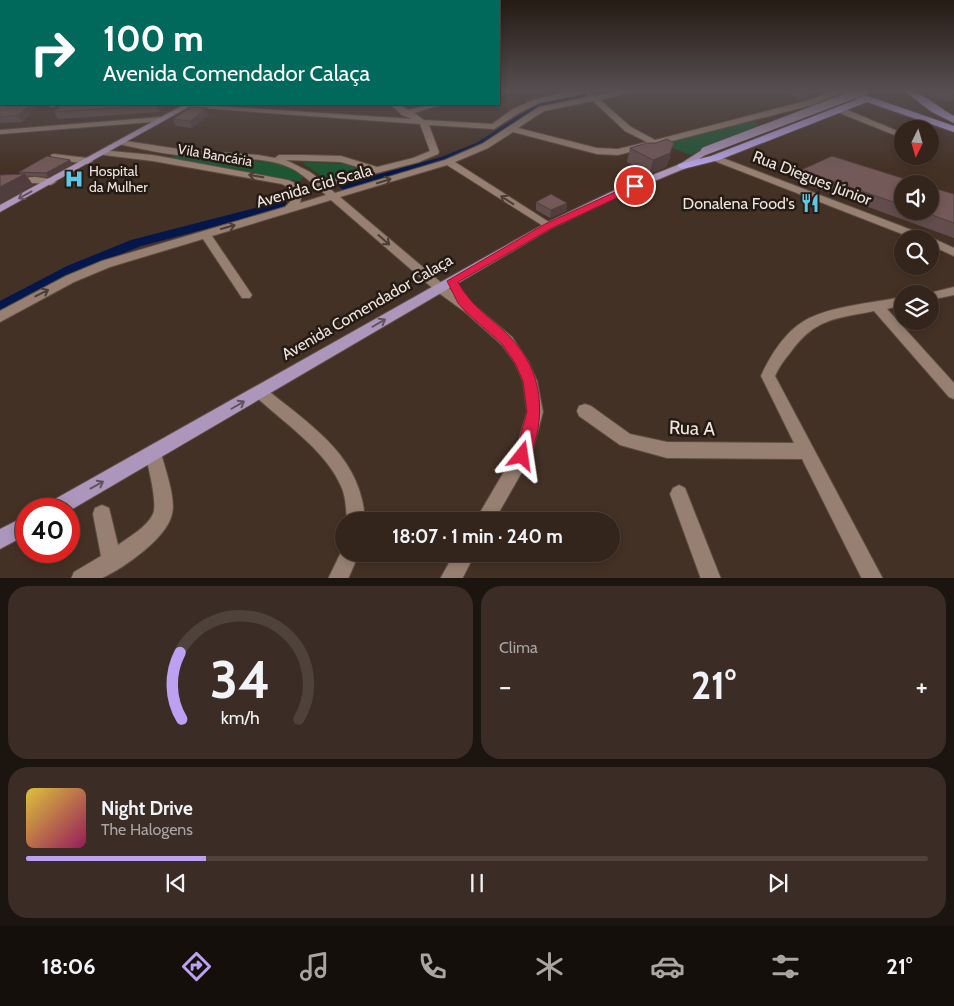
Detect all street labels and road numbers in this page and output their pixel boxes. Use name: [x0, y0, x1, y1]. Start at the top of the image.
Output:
street label: Vila Bancária: [176, 140, 254, 170]
street label: Rua Diegues Júnior: [750, 147, 875, 210]
street label: Avenida Cid Scala: [254, 160, 374, 212]
street label: Avenida Comendador Calaça: [278, 250, 456, 364]
street label: Rua A: [668, 416, 716, 440]

